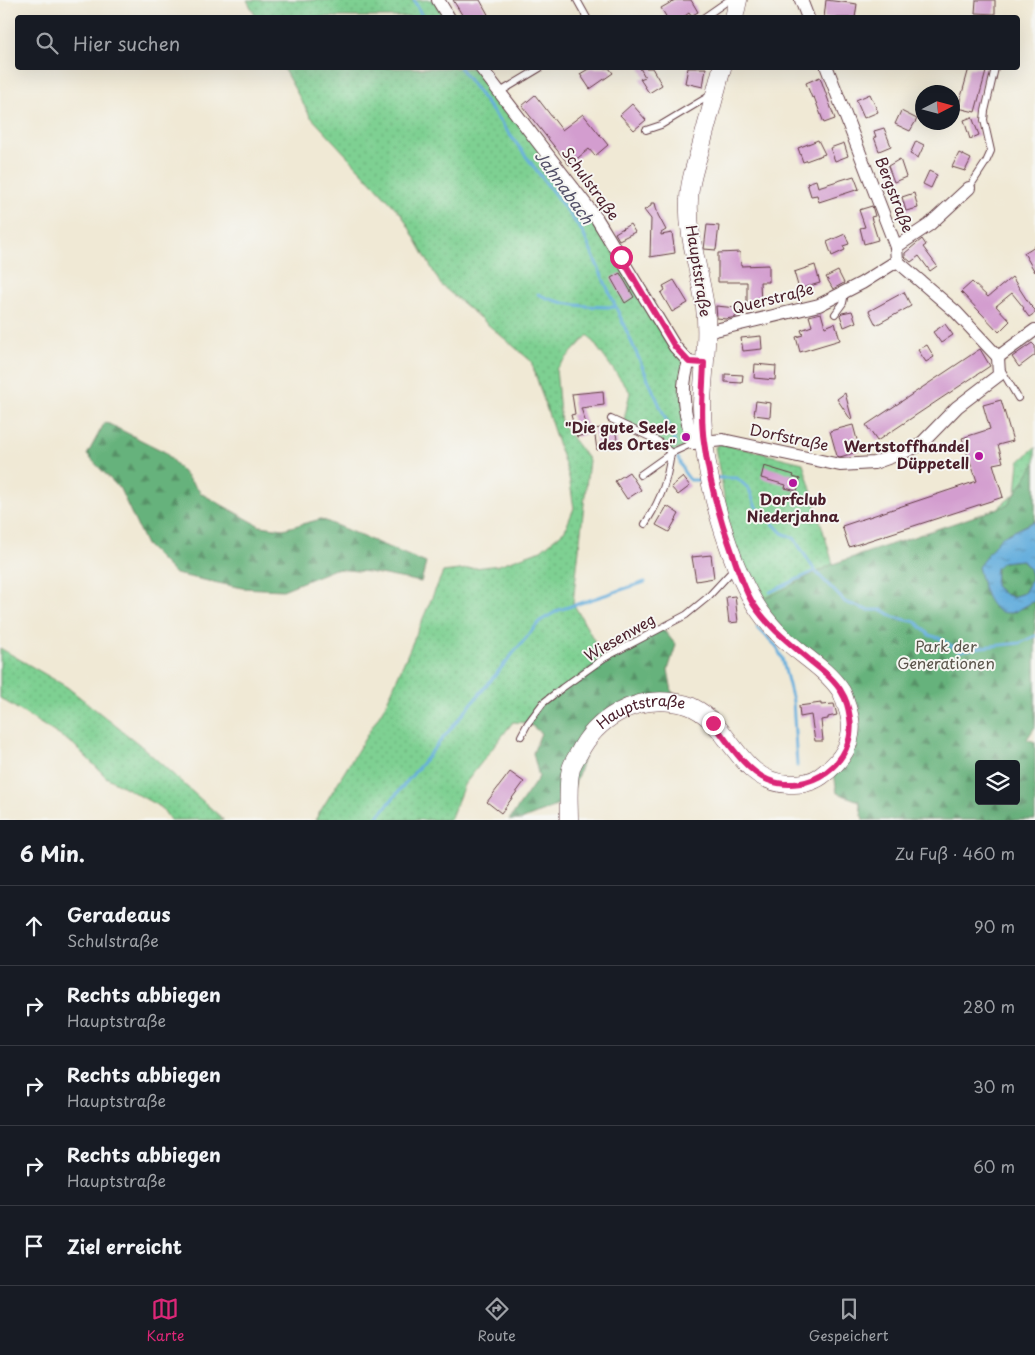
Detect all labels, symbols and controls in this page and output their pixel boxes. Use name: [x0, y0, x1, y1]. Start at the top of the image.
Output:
search box: [15, 15, 1020, 70]
icon: search: [33, 29, 61, 57]
text: Hier suchen: [73, 29, 180, 57]
north arrow: [915, 85, 960, 130]
street label: Schulstraße: [557, 142, 626, 225]
water label: Jahnabach: [530, 144, 600, 229]
street label: Bergstraße: [870, 153, 920, 236]
street label: Hauptstraße: [681, 223, 718, 318]
route start: [610, 246, 633, 269]
street label: Querstraße: [730, 276, 816, 319]
place label: "Die gute Seele des Ortes": [565, 415, 676, 455]
street label: Dorfstraße: [747, 417, 831, 456]
marker: "Die gute Seele des Ortes": [680, 431, 692, 443]
place label: Wertstoffhandel Düppetell: [844, 434, 969, 474]
marker: Wertstoffhandel Düppetell: [973, 450, 985, 462]
marker: Dorfclub Niederjahna: [787, 477, 799, 489]
place label: Dorfclub Niederjahna: [747, 487, 839, 527]
street label: Wiesenweg: [579, 607, 659, 666]
park label: Park der Generationen: [897, 634, 995, 674]
street label: Hauptstraße: [590, 688, 688, 734]
route end: [702, 712, 725, 735]
map controls: [975, 760, 1020, 805]
button: layers: [975, 760, 1020, 805]
text: 6 Min.: [20, 837, 85, 869]
text: Zu Fuß · 460 m: [895, 841, 1015, 865]
text: Geradeaus: [67, 900, 171, 928]
icon: ahead: [20, 912, 48, 940]
text: 90 m: [974, 914, 1015, 938]
text: Schulstraße: [67, 928, 159, 952]
text: Rechts abbiegen: [67, 980, 221, 1008]
icon: right: [20, 992, 48, 1020]
text: 280 m: [963, 994, 1015, 1018]
text: Hauptstraße: [67, 1008, 166, 1032]
text: Rechts abbiegen: [67, 1060, 221, 1088]
icon: right: [20, 1072, 48, 1100]
text: 30 m: [973, 1074, 1015, 1098]
text: Hauptstraße: [67, 1088, 166, 1112]
text: Rechts abbiegen: [67, 1140, 221, 1168]
icon: right: [20, 1152, 48, 1180]
text: 60 m: [973, 1154, 1015, 1178]
text: Hauptstraße: [67, 1168, 166, 1192]
icon: arrive: [20, 1232, 48, 1260]
text: Ziel erreicht: [67, 1232, 182, 1260]
tab: Karte: [147, 1295, 184, 1346]
tab: Route: [477, 1295, 516, 1346]
tab: Gespeichert: [809, 1295, 888, 1346]

